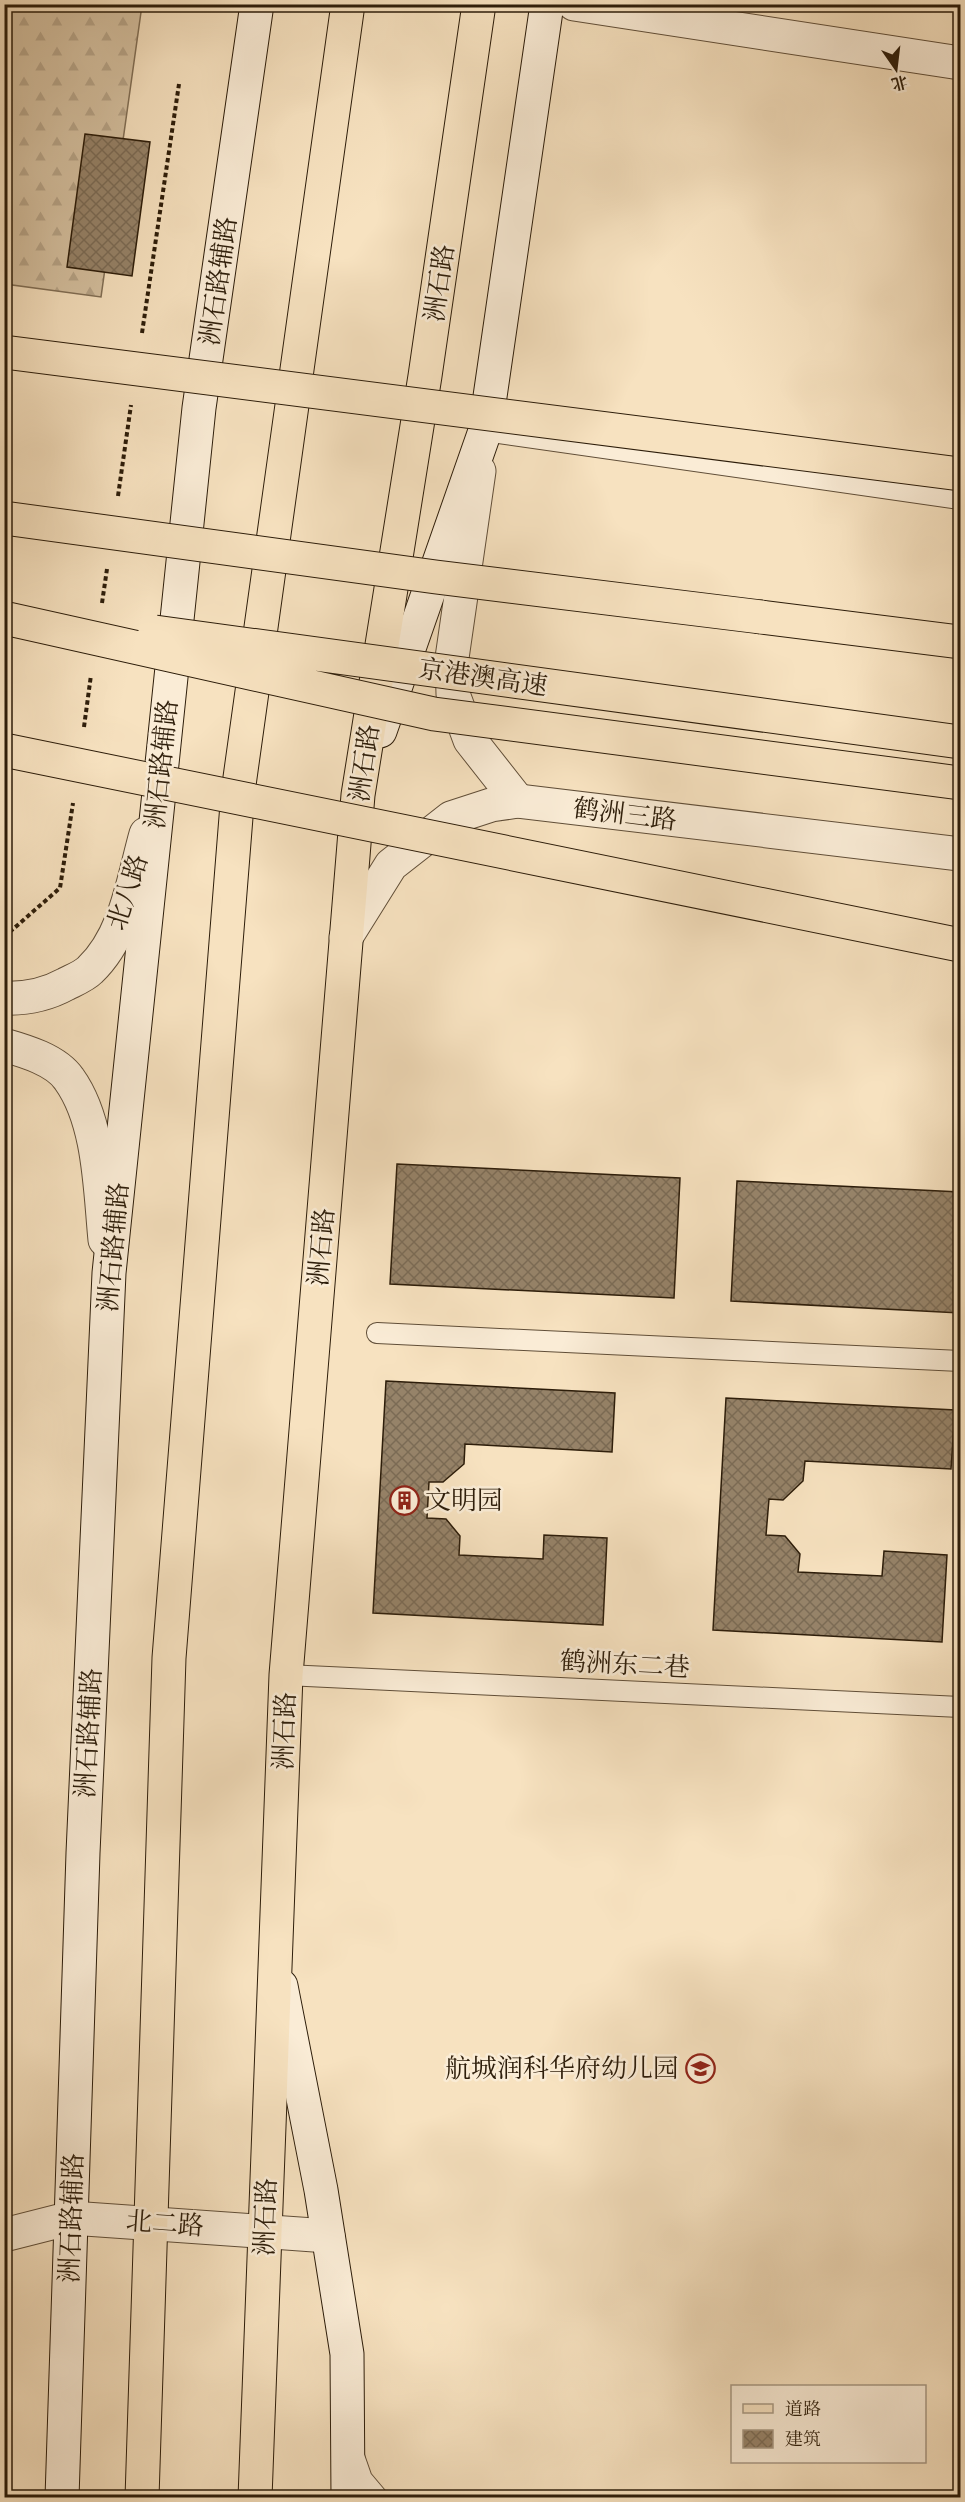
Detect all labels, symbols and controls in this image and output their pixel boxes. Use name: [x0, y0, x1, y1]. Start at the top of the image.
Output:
north arrow: [866, 39, 926, 99]
text: 北: [889, 71, 910, 94]
street label: 洲石路辅路: [194, 215, 244, 348]
street label: 洲石路: [419, 242, 461, 324]
street label: 京港澳高速: [416, 653, 549, 703]
street label: 洲石路辅路: [139, 698, 185, 830]
street label: 洲石路: [344, 722, 386, 804]
street label: 鹤洲三路: [571, 793, 678, 837]
street label: 北八路: [101, 850, 155, 934]
street label: 洲石路辅路: [92, 1181, 136, 1313]
street label: 洲石路: [303, 1207, 341, 1287]
building icon: 文明园: [388, 1484, 420, 1516]
place label: 文明园: [425, 1485, 503, 1517]
street label: 鹤洲东二巷: [559, 1646, 691, 1684]
street label: 洲石路辅路: [70, 1667, 108, 1799]
street label: 洲石路: [268, 1691, 302, 1771]
school or university icon: 航城润科华府幼儿园: [684, 2052, 716, 2084]
place label: 航城润科华府幼儿园: [445, 2053, 679, 2085]
street label: 洲石路辅路: [54, 2153, 90, 2284]
street label: 洲石路: [249, 2177, 283, 2257]
street label: 北二路: [125, 2205, 205, 2243]
legend: [731, 2385, 926, 2463]
text: 道路: [785, 2398, 821, 2421]
text: 建筑: [785, 2428, 821, 2451]

